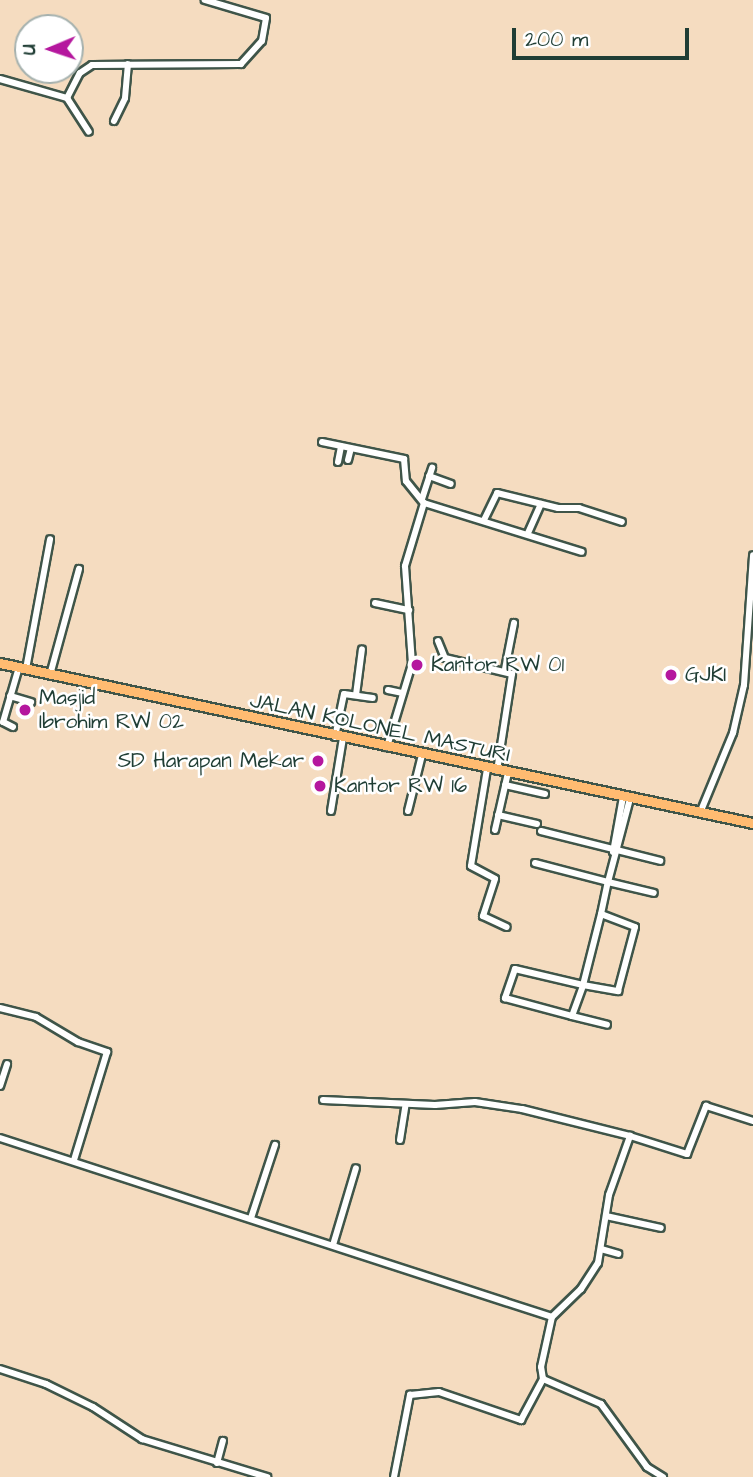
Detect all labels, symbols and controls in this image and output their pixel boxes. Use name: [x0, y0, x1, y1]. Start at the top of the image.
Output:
north arrow: [14, 14, 84, 84]
scale bar: [515, 14, 692, 58]
text: 200 m: [525, 25, 588, 54]
text: U: [16, 44, 43, 55]
place label: Kantor RW 01: [431, 652, 564, 678]
marker: Kantor RW 01: [409, 657, 425, 673]
place label: GJKI: [685, 662, 727, 688]
marker: GJKI: [663, 667, 679, 683]
place label: Masjid Ibrohim RW 02: [39, 685, 184, 735]
street label: JALAN KOLONEL MASTURI: [248, 688, 512, 768]
marker: Masjid Ibrohim RW 02: [17, 702, 33, 718]
place label: SD Harapan Mekar: [118, 748, 304, 774]
marker: SD Harapan Mekar: [310, 753, 326, 769]
place label: Kantor RW 16: [334, 773, 467, 799]
marker: Kantor RW 16: [312, 778, 328, 794]

